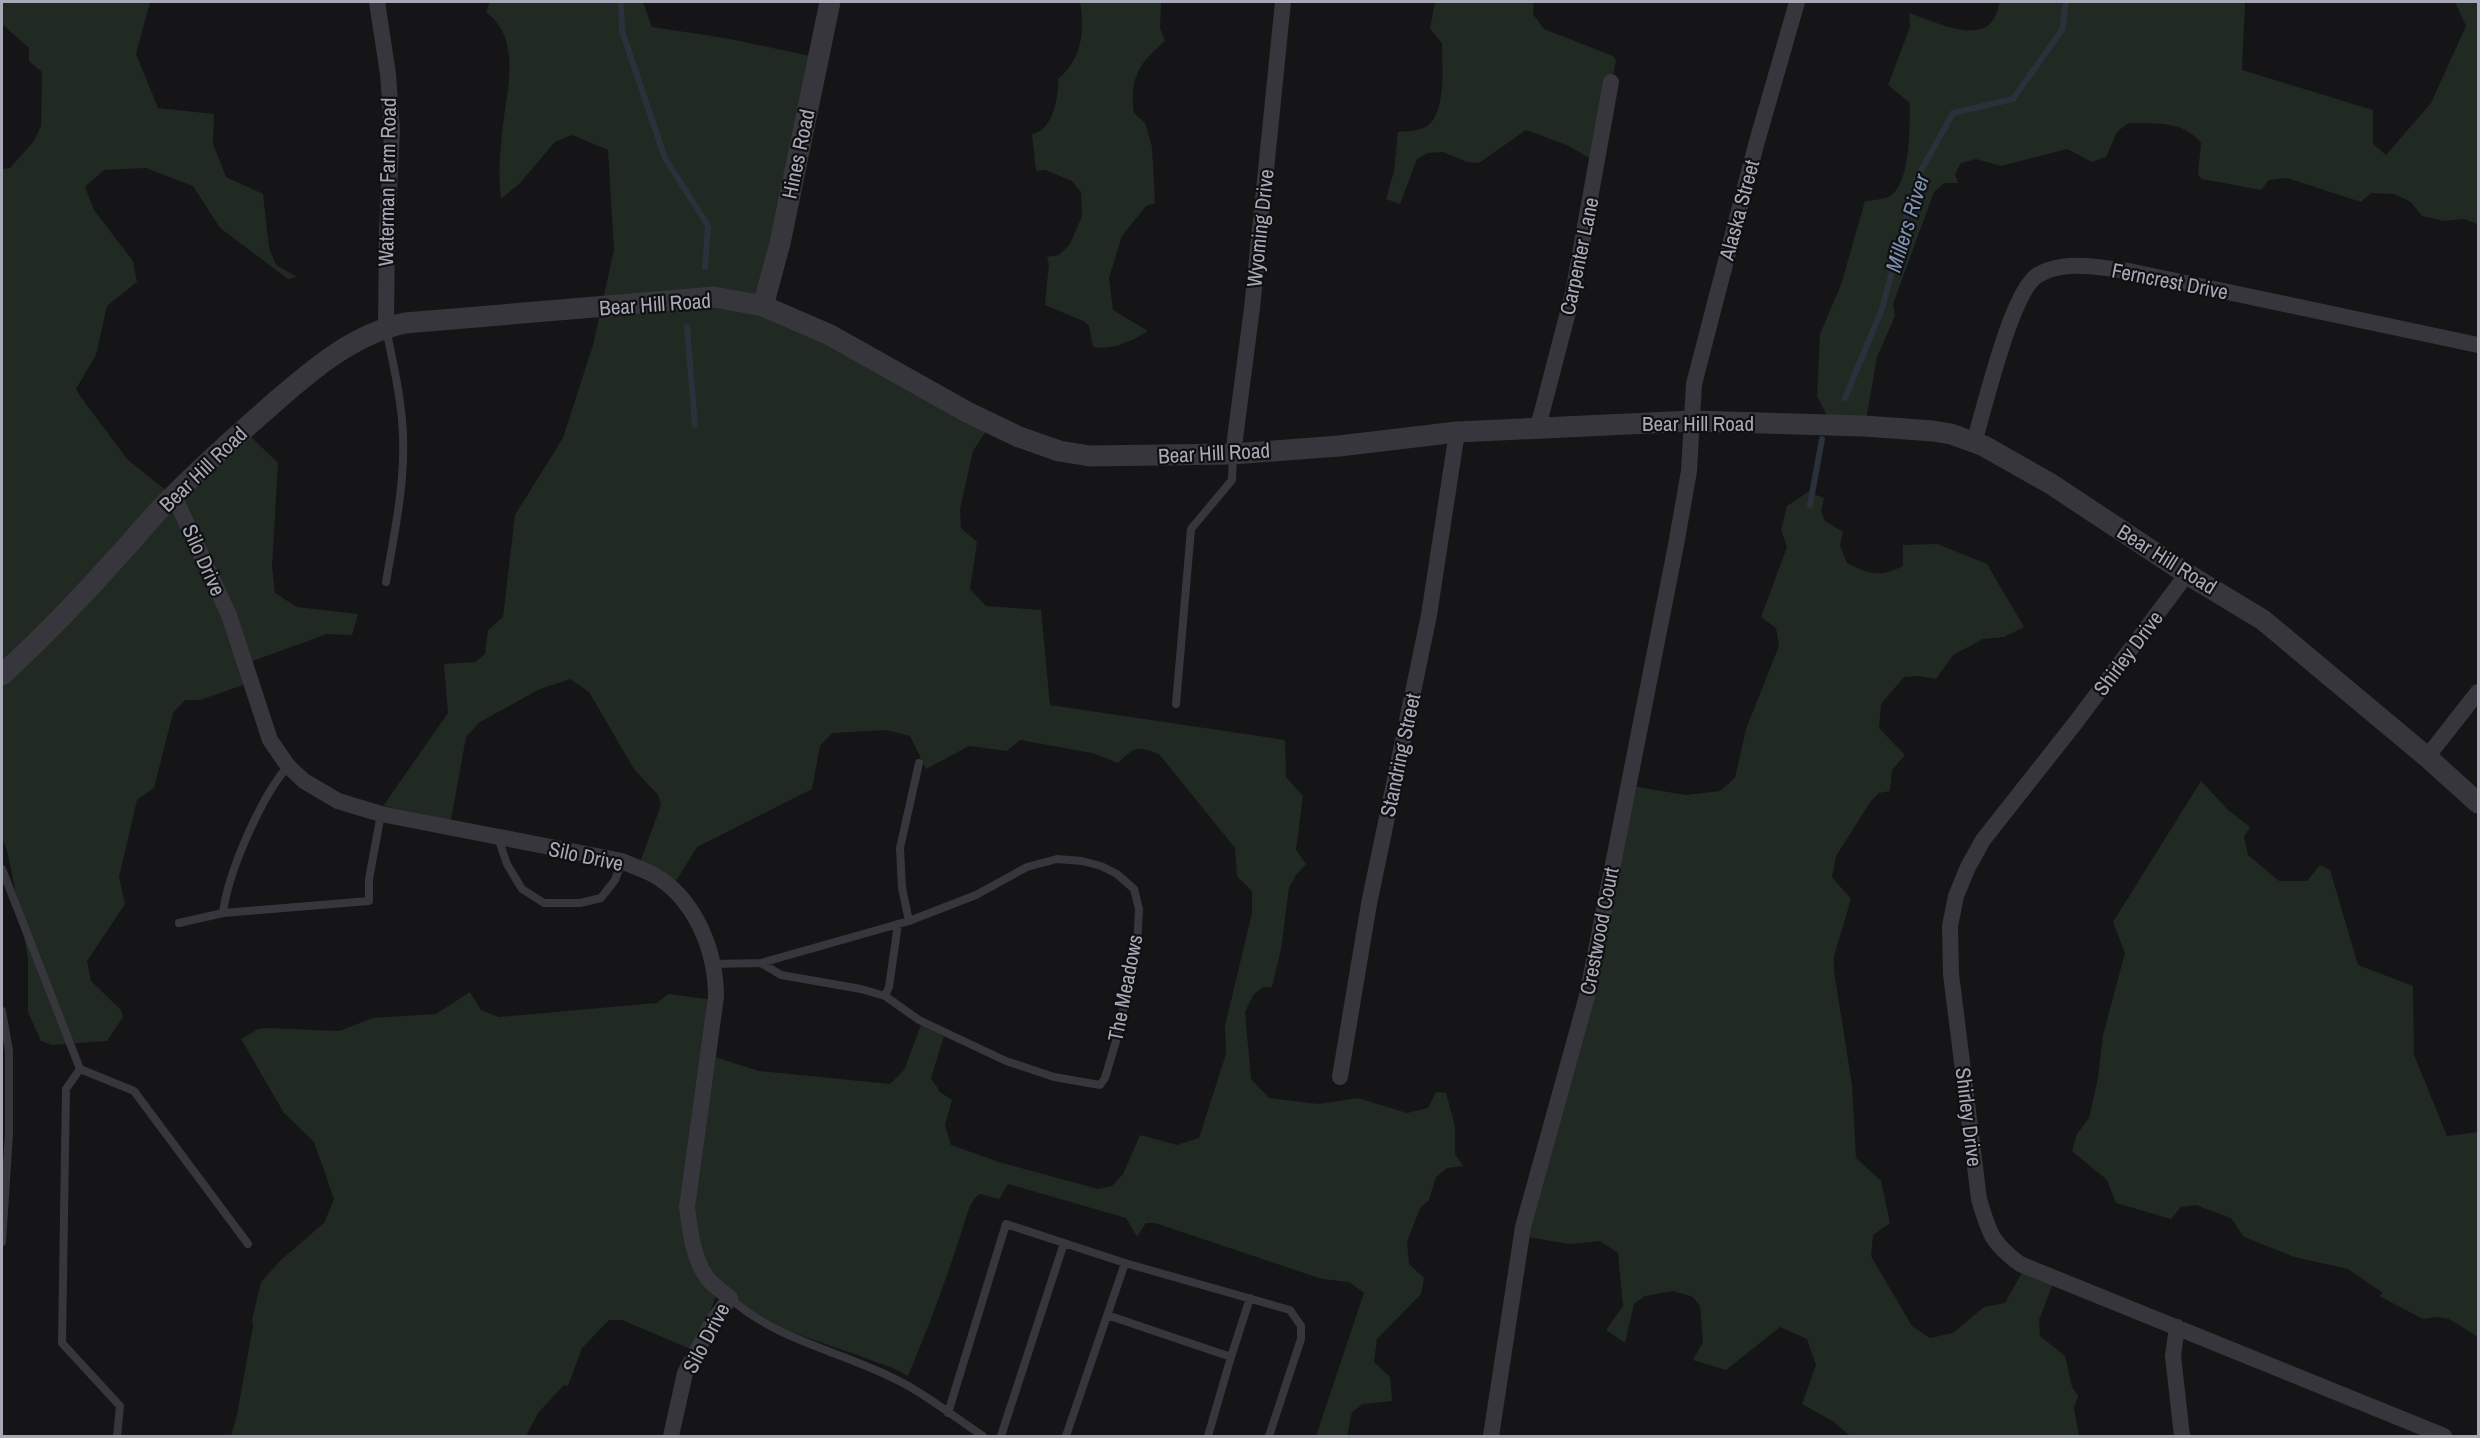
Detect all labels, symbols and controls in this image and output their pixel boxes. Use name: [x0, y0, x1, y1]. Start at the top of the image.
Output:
street label: Waterman Farm Road: [371, 97, 403, 267]
street label: Hines Road: [774, 107, 822, 201]
street label: Alaska Street: [1711, 157, 1766, 264]
street label: Wyoming Drive: [1239, 168, 1281, 288]
water label: Millers River: [1878, 169, 1936, 276]
street label: Carpenter Lane: [1552, 194, 1606, 318]
street label: Ferncrest Drive: [2109, 256, 2231, 306]
street label: Bear Hill Road: [598, 286, 712, 322]
street label: Bear Hill Road: [1642, 409, 1754, 438]
street label: Bear Hill Road: [153, 420, 253, 518]
street label: Bear Hill Road: [1157, 436, 1271, 470]
street label: Bear Hill Road: [2112, 517, 2222, 601]
street label: Silo Drive: [175, 520, 233, 600]
street label: Shirley Drive: [2086, 605, 2170, 701]
street label: Standring Street: [1373, 690, 1427, 819]
street label: Silo Drive: [546, 834, 626, 878]
street label: Crestwood Court: [1572, 865, 1626, 997]
street label: The Meadows: [1100, 932, 1150, 1044]
street label: Shirley Drive: [1949, 1066, 1989, 1168]
street label: Silo Drive: [675, 1298, 737, 1378]

